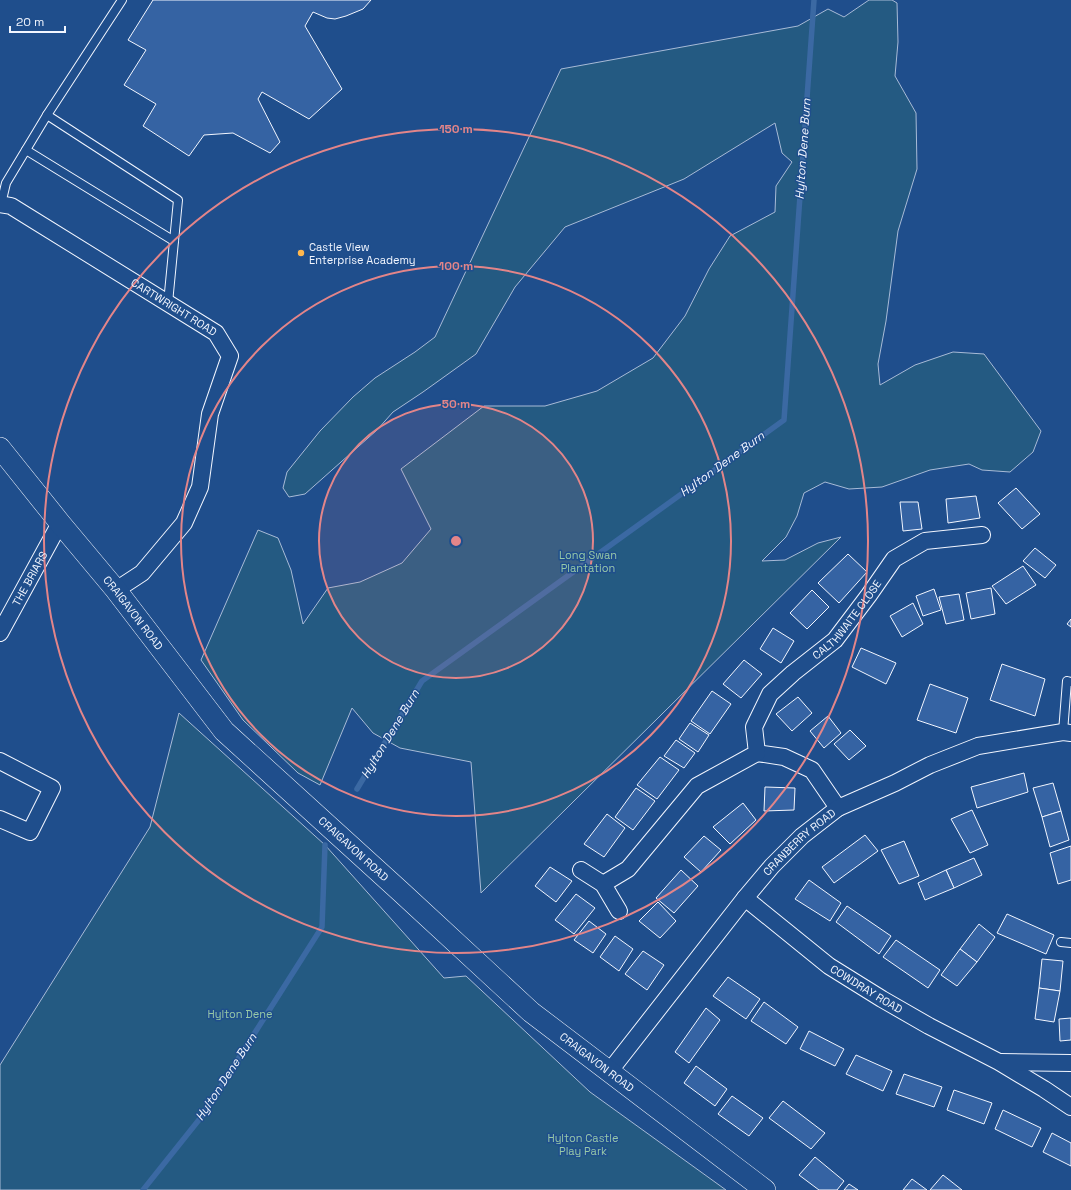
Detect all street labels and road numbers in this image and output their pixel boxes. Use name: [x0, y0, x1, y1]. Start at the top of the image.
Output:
street label: CARTWRIGHT ROAD: [129, 275, 220, 339]
street label: THE BRIARS: [9, 549, 50, 608]
street label: CRAIGAVON ROAD: [100, 573, 166, 653]
street label: CALTHWAITE CLOSE: [809, 577, 884, 662]
street label: CRANBERRY ROAD: [760, 806, 838, 878]
street label: CRAIGAVON ROAD: [316, 813, 391, 884]
street label: COWDRAY ROAD: [828, 962, 905, 1016]
street label: CRAIGAVON ROAD: [557, 1029, 637, 1095]

